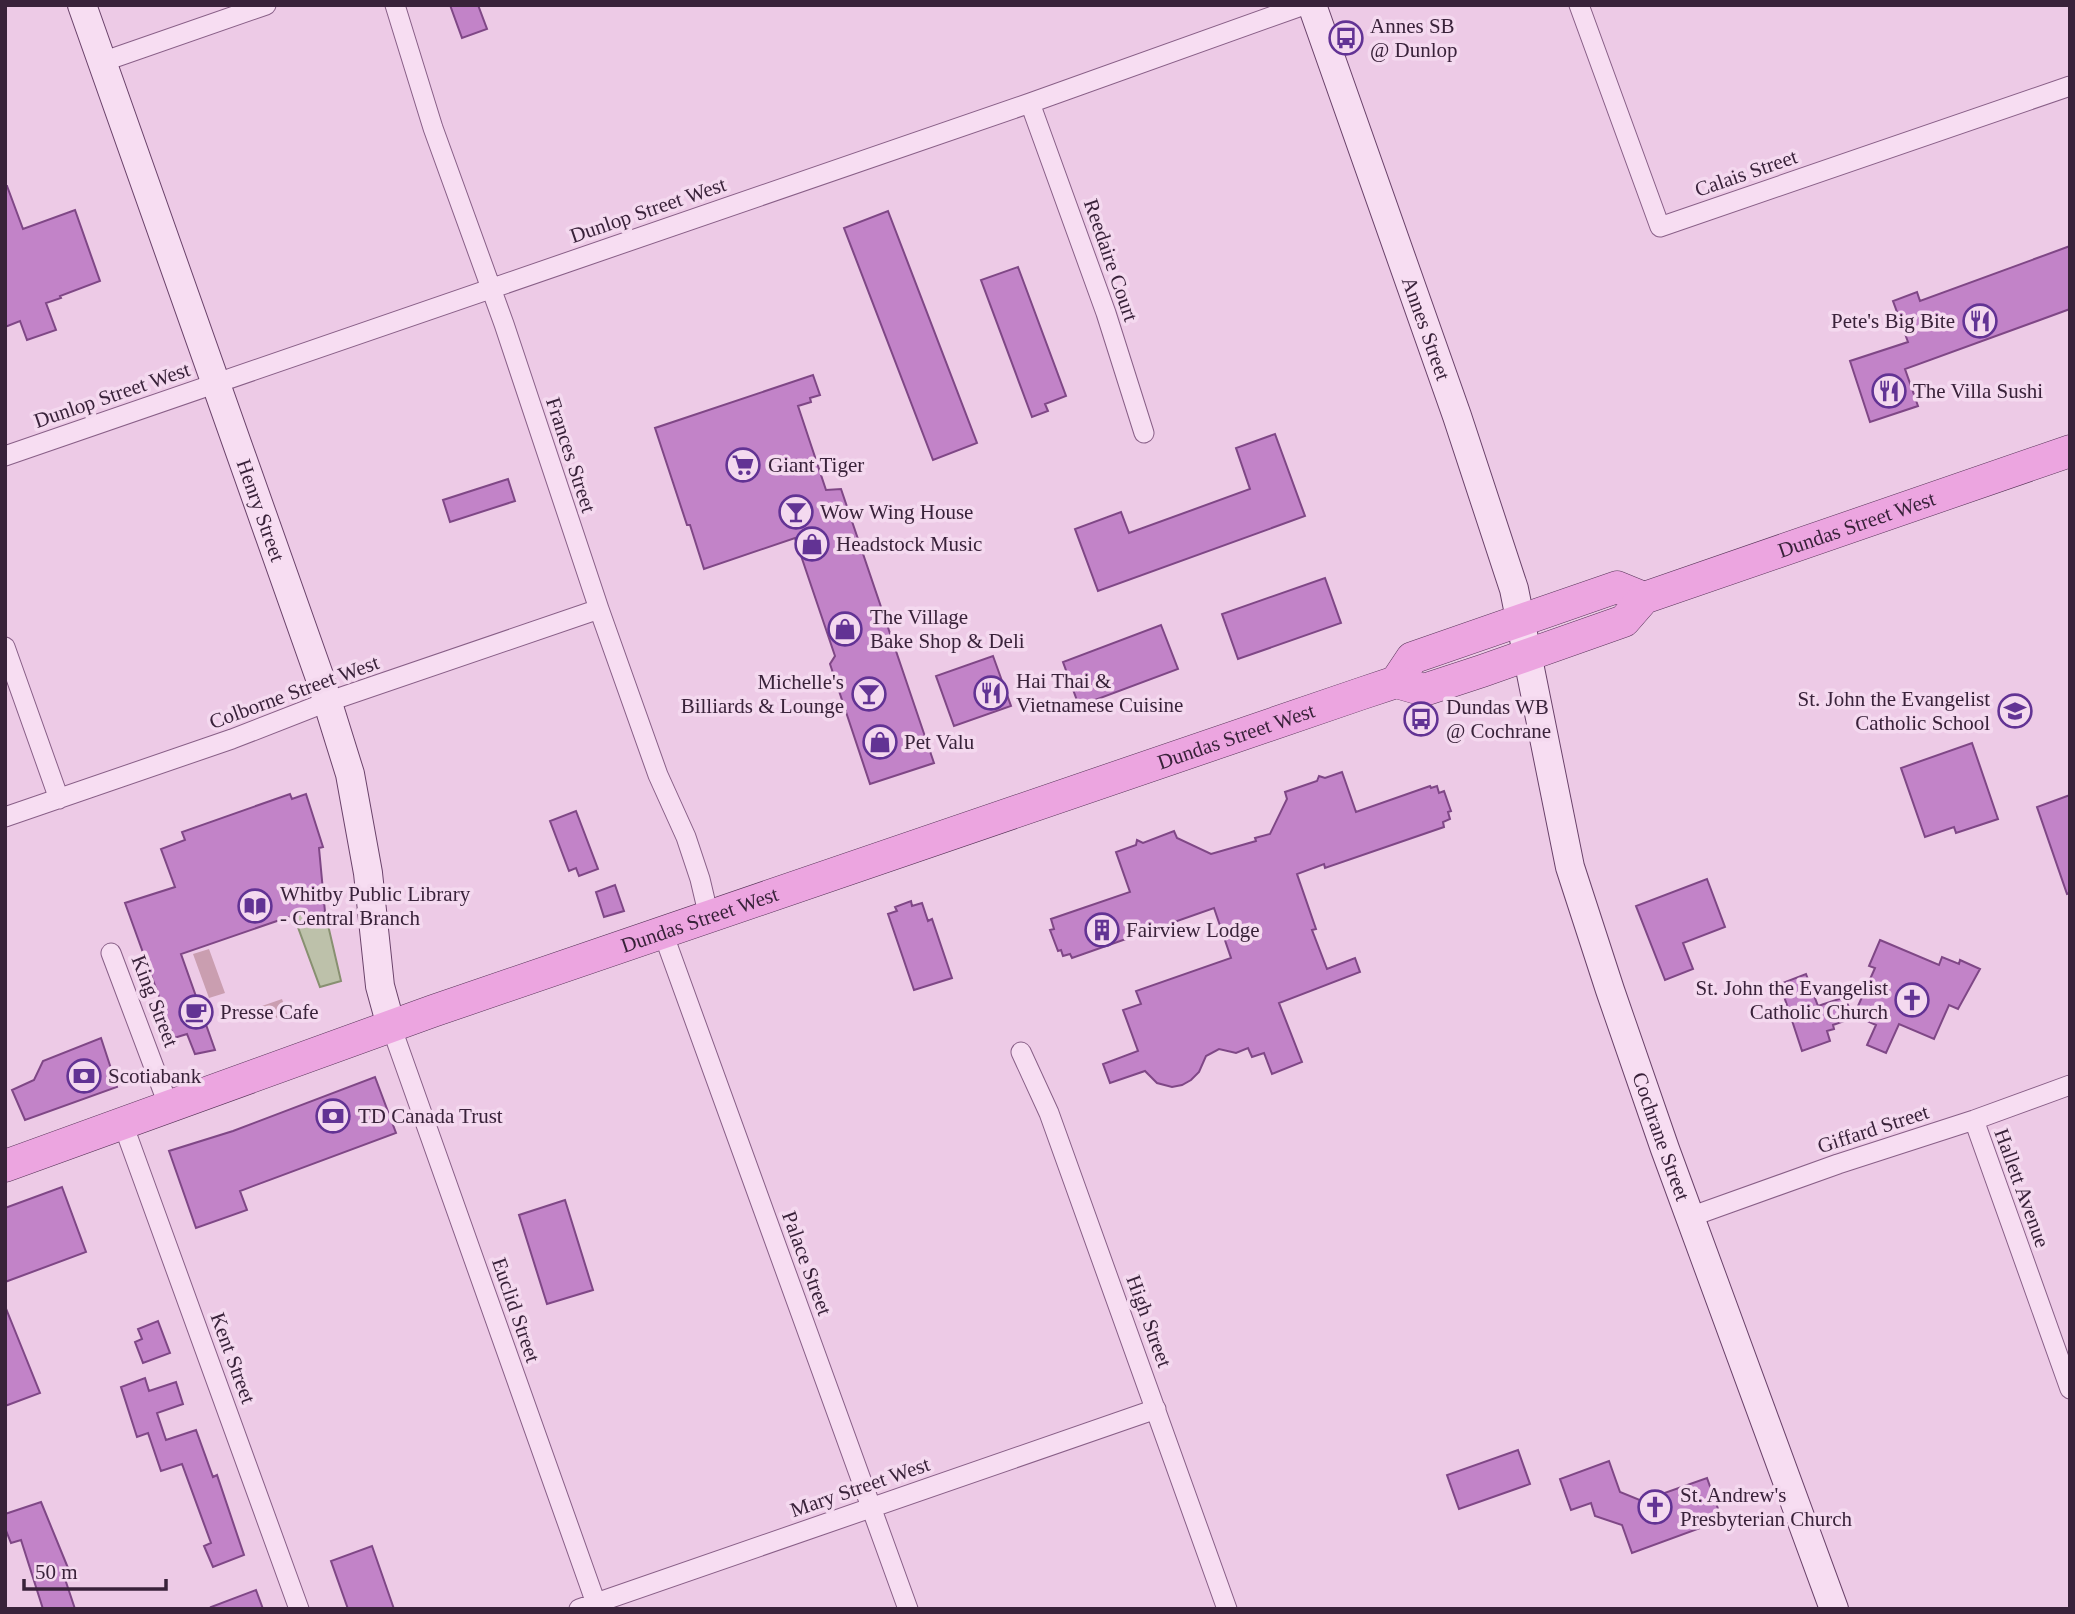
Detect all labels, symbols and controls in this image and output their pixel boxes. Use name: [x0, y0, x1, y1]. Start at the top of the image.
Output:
place label: Annes SB @ Dunlop: [1370, 14, 1458, 62]
bus stop icon: Annes SB @ Dunlop: [1327, 19, 1365, 57]
street label: Calais Street: [1692, 144, 1801, 202]
street label: Dunlop Street West: [567, 172, 729, 248]
street label: Reedaire Court: [1079, 196, 1143, 324]
street label: Annes Street: [1397, 274, 1455, 384]
restaurant icon: Pete's Big Bite: [1961, 302, 1999, 340]
place label: Pete's Big Bite: [1831, 309, 1955, 333]
street label: Dunlop Street West: [31, 357, 193, 433]
restaurant icon: The Villa Sushi: [1870, 372, 1908, 410]
place label: The Villa Sushi: [1913, 379, 2043, 403]
street label: Frances Street: [541, 394, 601, 516]
supermarket icon: Giant Tiger: [724, 446, 762, 484]
place label: Giant Tiger: [768, 453, 864, 477]
street label: Henry Street: [232, 456, 290, 565]
street label: Dundas Street West: [1775, 486, 1939, 563]
bar icon: Wow Wing House: [777, 493, 815, 531]
place label: Wow Wing House: [820, 500, 973, 524]
shop icon: Headstock Music: [793, 525, 831, 563]
place label: Headstock Music: [836, 532, 982, 556]
place label: The Village Bake Shop & Deli: [870, 605, 1025, 653]
shop icon: The Village Bake Shop & Deli: [826, 610, 864, 648]
street label: Colborne Street West: [206, 650, 382, 734]
place label: Hai Thai & Vietnamese Cuisine: [1016, 669, 1183, 717]
place label: Michelle's Billiards & Lounge: [681, 670, 844, 718]
restaurant icon: Hai Thai & Vietnamese Cuisine: [972, 674, 1010, 712]
bar icon: Michelle's Billiards & Lounge: [850, 675, 888, 713]
place label: St. John the Evangelist Catholic School: [1798, 687, 1990, 735]
school or university icon: St. John the Evangelist Catholic School: [1996, 692, 2034, 730]
place label: Dundas WB @ Cochrane: [1446, 695, 1551, 743]
street label: Dundas Street West: [1154, 698, 1318, 774]
bus stop icon: Dundas WB @ Cochrane: [1402, 700, 1440, 738]
shop icon: Pet Valu: [861, 723, 899, 761]
place label: Pet Valu: [904, 730, 975, 754]
place label: Whitby Public Library - Central Branch: [280, 882, 471, 930]
street label: Dundas Street West: [618, 882, 782, 958]
library icon: Whitby Public Library - Central Branch: [236, 887, 274, 925]
building icon: Fairview Lodge: [1083, 911, 1121, 949]
place label: Fairview Lodge: [1126, 918, 1260, 942]
street label: King Street: [127, 952, 184, 1050]
place label: St. John the Evangelist Catholic Church: [1696, 976, 1888, 1024]
church icon: St. John the Evangelist Catholic Church: [1893, 981, 1931, 1019]
cafe icon: Presse Cafe: [177, 993, 215, 1031]
place label: Presse Cafe: [220, 1000, 319, 1024]
bank icon: Scotiabank: [65, 1057, 103, 1095]
place label: Scotiabank: [108, 1064, 202, 1088]
street label: Cochrane Street: [1627, 1069, 1695, 1204]
bank icon: TD Canada Trust: [314, 1097, 352, 1135]
street label: Giffard Street: [1814, 1100, 1932, 1158]
place label: TD Canada Trust: [358, 1104, 503, 1128]
street label: Hallett Avenue: [1989, 1125, 2055, 1251]
street label: Palace Street: [777, 1208, 837, 1318]
street label: Euclid Street: [487, 1255, 545, 1366]
street label: High Street: [1121, 1272, 1177, 1370]
street label: Kent Street: [205, 1309, 261, 1407]
street label: Mary Street West: [787, 1452, 933, 1522]
place label: St. Andrew's Presbyterian Church: [1680, 1483, 1853, 1531]
church icon: St. Andrew's Presbyterian Church: [1636, 1488, 1674, 1526]
scale bar: [24, 1548, 166, 1592]
text: 50 m: [35, 1560, 78, 1584]

